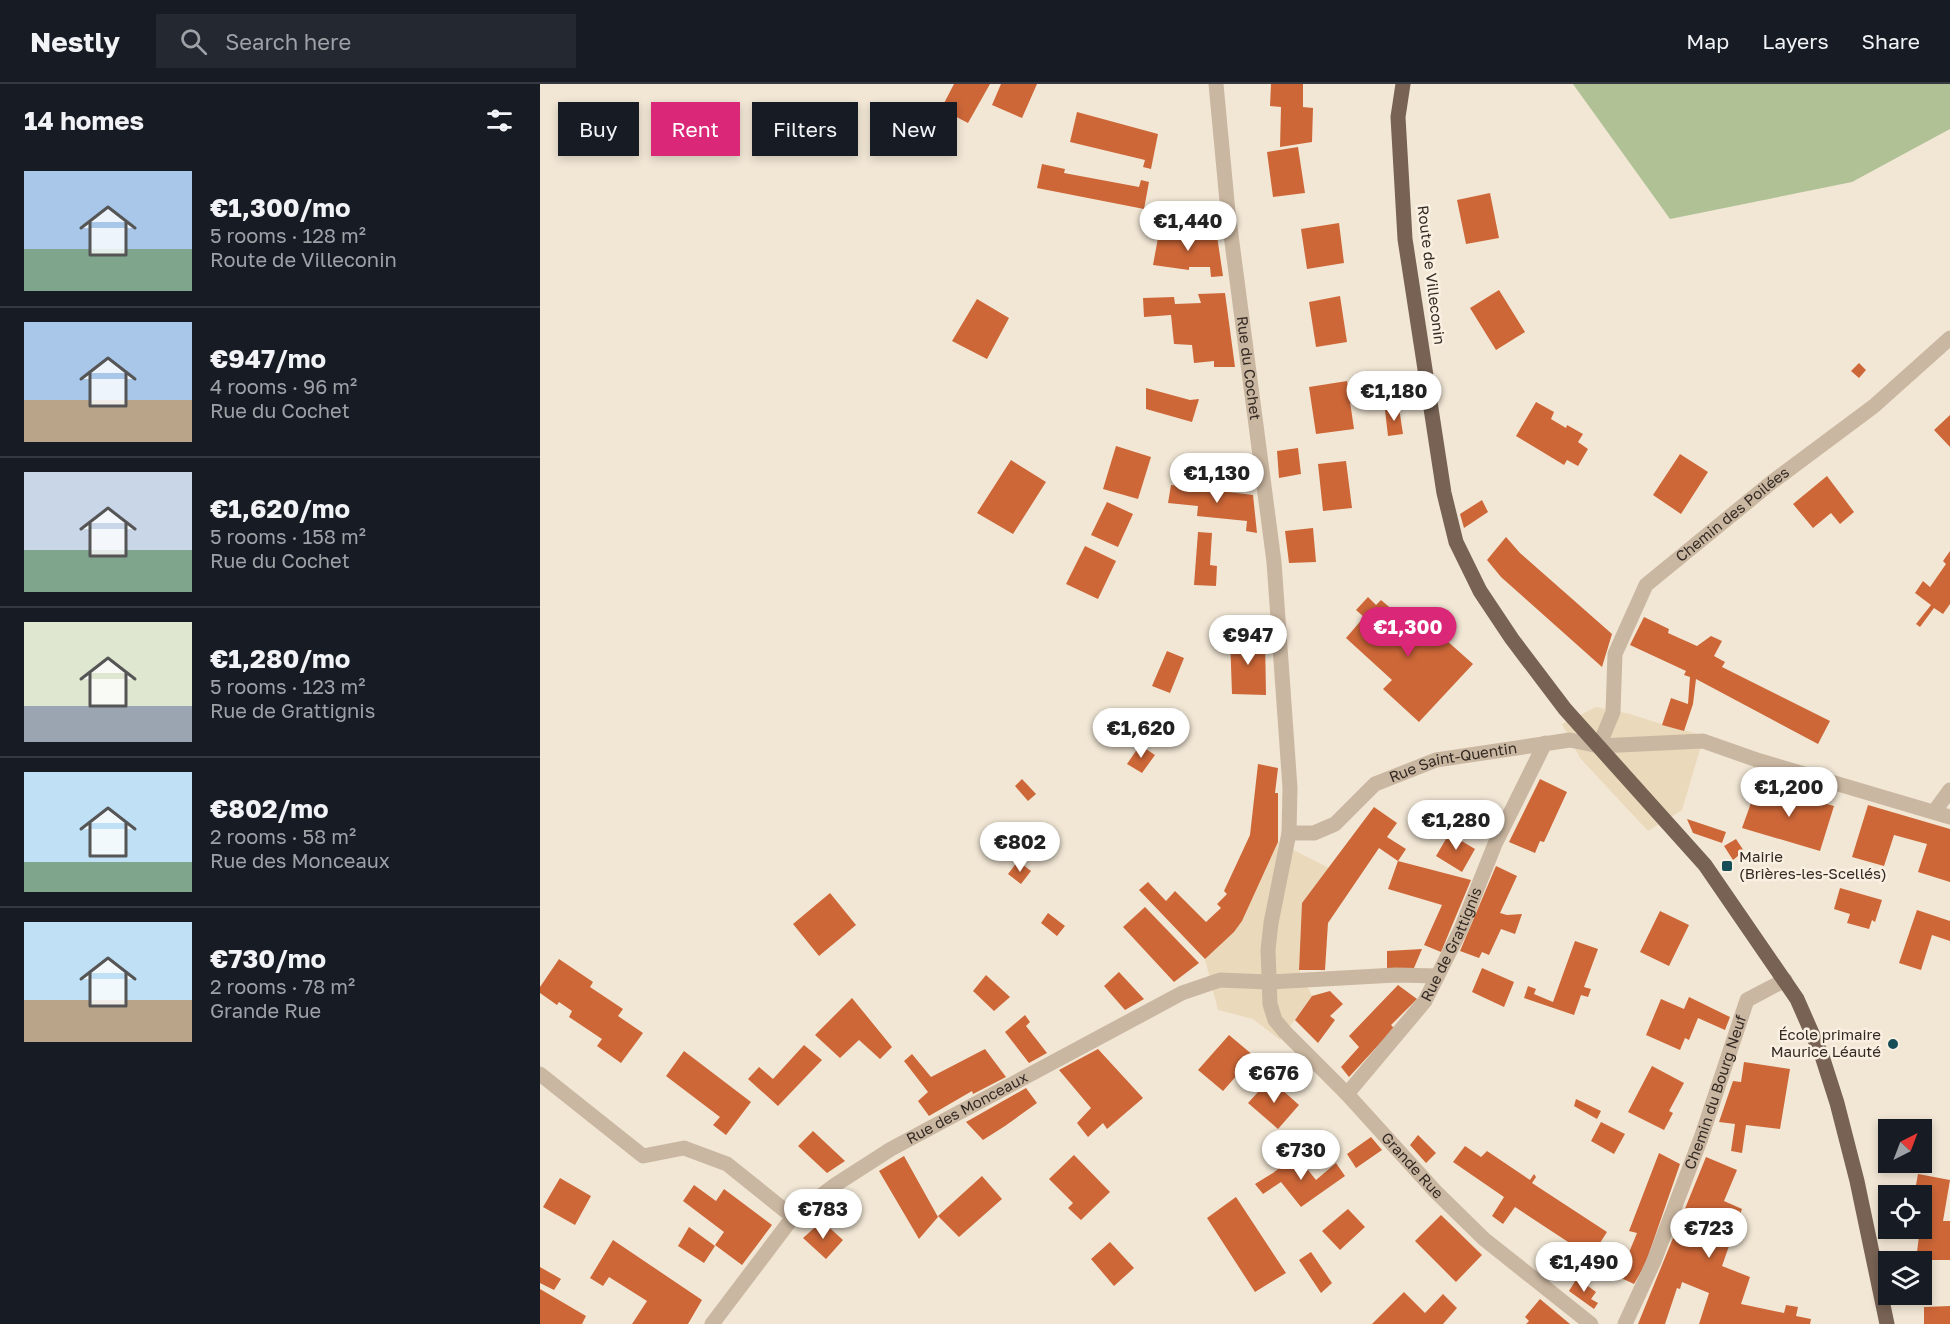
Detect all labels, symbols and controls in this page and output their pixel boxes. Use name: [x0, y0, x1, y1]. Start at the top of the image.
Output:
search box: [156, 14, 576, 68]
text: Nestly: [30, 25, 120, 58]
icon: search: [177, 25, 210, 58]
text: Search here: [225, 28, 351, 55]
text: Map: [1686, 28, 1729, 54]
text: Layers: [1762, 28, 1829, 54]
text: Share: [1862, 28, 1920, 54]
chip: Buy: [558, 102, 639, 156]
chip: Rent: [651, 102, 740, 156]
chip: Filters: [752, 102, 858, 156]
chip: New: [870, 102, 957, 156]
icon: filters: [483, 104, 516, 137]
text: 14 homes: [24, 105, 144, 136]
text: €1,300/mo: [210, 192, 351, 223]
icon: home: [72, 195, 144, 267]
pin: €1,440: [1139, 201, 1237, 252]
street label: Route de Villeconin: [1415, 204, 1449, 346]
text: €1,440: [1154, 208, 1222, 232]
text: 5 rooms · 128 m²: [210, 223, 366, 247]
text: Route de Villeconin: [210, 247, 397, 271]
street label: Rue du Cochet: [1234, 315, 1265, 421]
text: €947/mo: [210, 343, 326, 374]
icon: home: [72, 346, 144, 418]
pin: €1,180: [1345, 371, 1443, 422]
text: 4 rooms · 96 m²: [210, 374, 357, 398]
text: €1,180: [1361, 378, 1427, 402]
text: Rue du Cochet: [210, 398, 350, 422]
pin: €1,130: [1168, 453, 1266, 504]
text: €1,130: [1184, 460, 1250, 484]
street label: Chemin des Poilées: [1672, 462, 1792, 565]
text: €1,620/mo: [210, 493, 350, 524]
icon: home: [72, 496, 144, 568]
text: 5 rooms · 158 m²: [210, 524, 366, 548]
text: Rue du Cochet: [210, 548, 350, 572]
pin: €1,300: [1359, 607, 1457, 658]
text: €1,300: [1374, 614, 1443, 638]
pin: €947: [1212, 615, 1284, 666]
text: €947: [1223, 622, 1273, 646]
text: €1,280/mo: [210, 643, 350, 674]
icon: home: [72, 646, 144, 718]
text: 5 rooms · 123 m²: [210, 674, 365, 698]
text: Rue de Grattignis: [210, 698, 375, 722]
pin: €1,620: [1092, 708, 1190, 759]
text: €1,620: [1107, 715, 1175, 739]
street label: Rue Saint-Quentin: [1386, 738, 1518, 786]
pin: €1,200: [1740, 767, 1838, 818]
text: €1,200: [1755, 774, 1824, 798]
text: €802/mo: [210, 793, 329, 824]
icon: home: [72, 796, 144, 868]
pin: €1,280: [1407, 800, 1505, 851]
text: €1,280: [1422, 807, 1490, 831]
pin: €802: [984, 822, 1056, 873]
text: 2 rooms · 58 m²: [210, 824, 356, 848]
text: €802: [994, 829, 1046, 853]
place label: Mairie (Brières-les-Scellés): [1739, 847, 1887, 882]
text: Rue des Monceaux: [210, 848, 390, 872]
marker: Mairie (Brières-les-Scellés): [1720, 859, 1734, 873]
street label: Rue de Grattignis: [1416, 884, 1485, 1004]
text: €730/mo: [210, 943, 326, 974]
icon: home: [72, 946, 144, 1018]
text: 2 rooms · 78 m²: [210, 974, 355, 998]
text: Grande Rue: [210, 998, 321, 1022]
street label: Chemin du Bourg Neuf: [1680, 1012, 1750, 1172]
place label: École primaire Maurice Léauté: [1771, 1025, 1881, 1060]
marker: École primaire Maurice Léauté: [1886, 1037, 1900, 1051]
pin: €676: [1238, 1053, 1310, 1104]
text: €676: [1249, 1060, 1299, 1084]
street label: Rue des Monceaux: [903, 1067, 1030, 1147]
north arrow: [1878, 1119, 1932, 1173]
map controls: [1878, 1119, 1932, 1305]
street label: Grande Rue: [1378, 1128, 1448, 1202]
pin: €730: [1265, 1130, 1337, 1181]
text: €730: [1276, 1137, 1326, 1161]
button: locate: [1878, 1185, 1932, 1239]
pin: €783: [787, 1189, 859, 1240]
text: €783: [798, 1196, 848, 1220]
pin: €723: [1673, 1208, 1745, 1259]
text: €723: [1684, 1215, 1734, 1239]
pin: €1,490: [1535, 1242, 1633, 1293]
text: €1,490: [1550, 1249, 1619, 1273]
button: layers: [1878, 1251, 1932, 1305]

